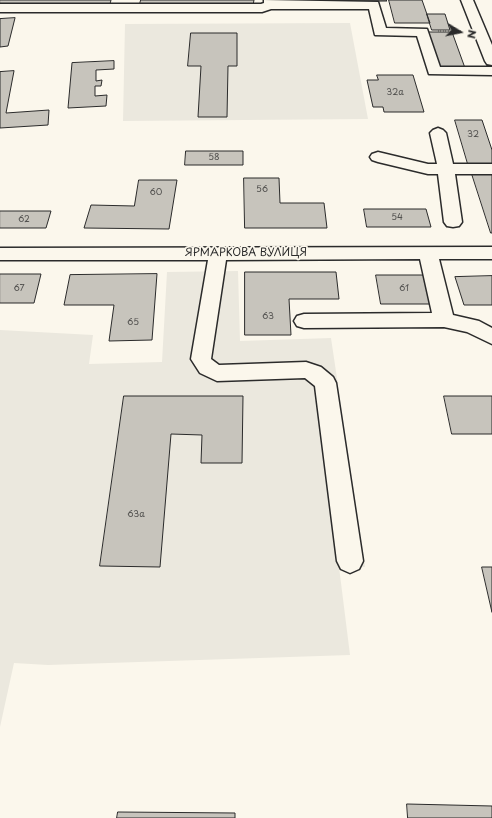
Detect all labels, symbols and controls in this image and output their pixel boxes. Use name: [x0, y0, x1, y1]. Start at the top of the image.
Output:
north arrow: [440, 12, 480, 52]
text: N: [463, 28, 481, 40]
house number: 32а: [386, 88, 404, 98]
house number: 32: [467, 130, 479, 140]
house number: 58: [208, 153, 220, 163]
house number: 56: [256, 185, 268, 195]
house number: 60: [150, 188, 162, 198]
house number: 54: [391, 213, 403, 223]
house number: 62: [18, 215, 30, 225]
street label: ЯРМАРКОВА ВУЛИЦЯ: [185, 246, 307, 260]
house number: 67: [13, 284, 25, 294]
house number: 61: [399, 284, 409, 294]
house number: 63: [262, 312, 274, 322]
house number: 65: [127, 318, 139, 328]
house number: 63а: [127, 510, 145, 520]

